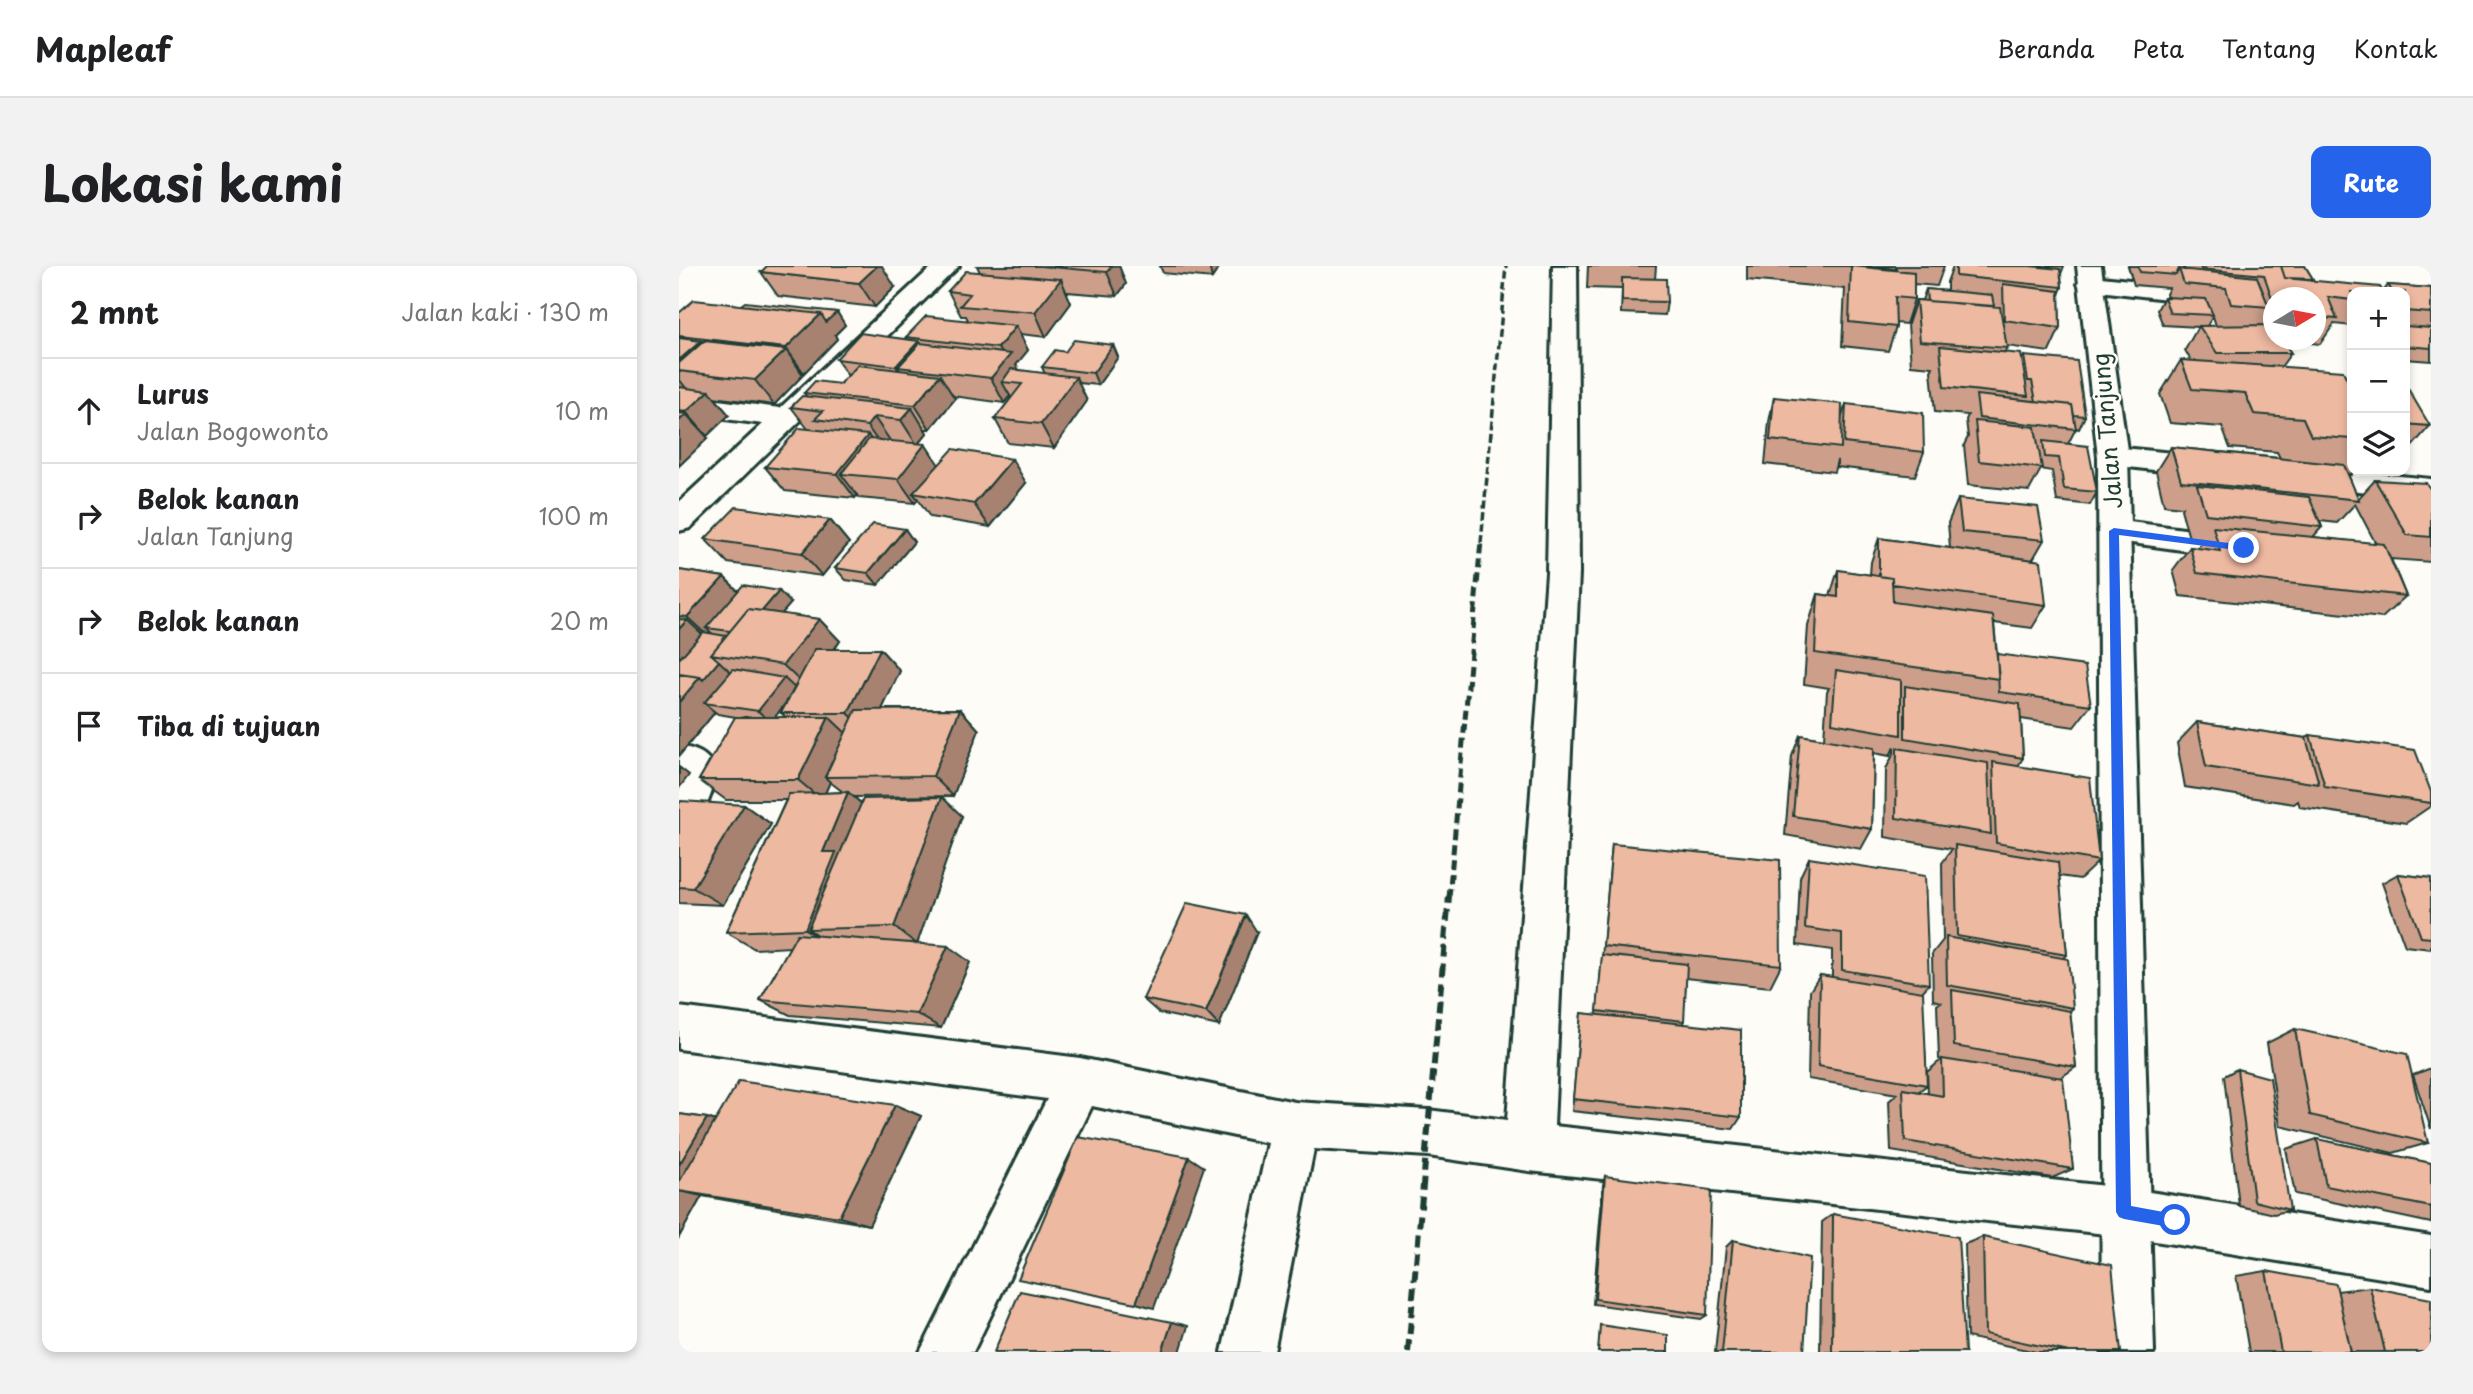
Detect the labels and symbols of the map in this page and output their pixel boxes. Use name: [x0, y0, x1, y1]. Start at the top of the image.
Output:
north arrow: [2263, 287, 2326, 350]
street label: Jalan Tanjung: [2082, 352, 2130, 510]
route end: [2228, 532, 2259, 563]
route start: [2159, 1204, 2190, 1235]

